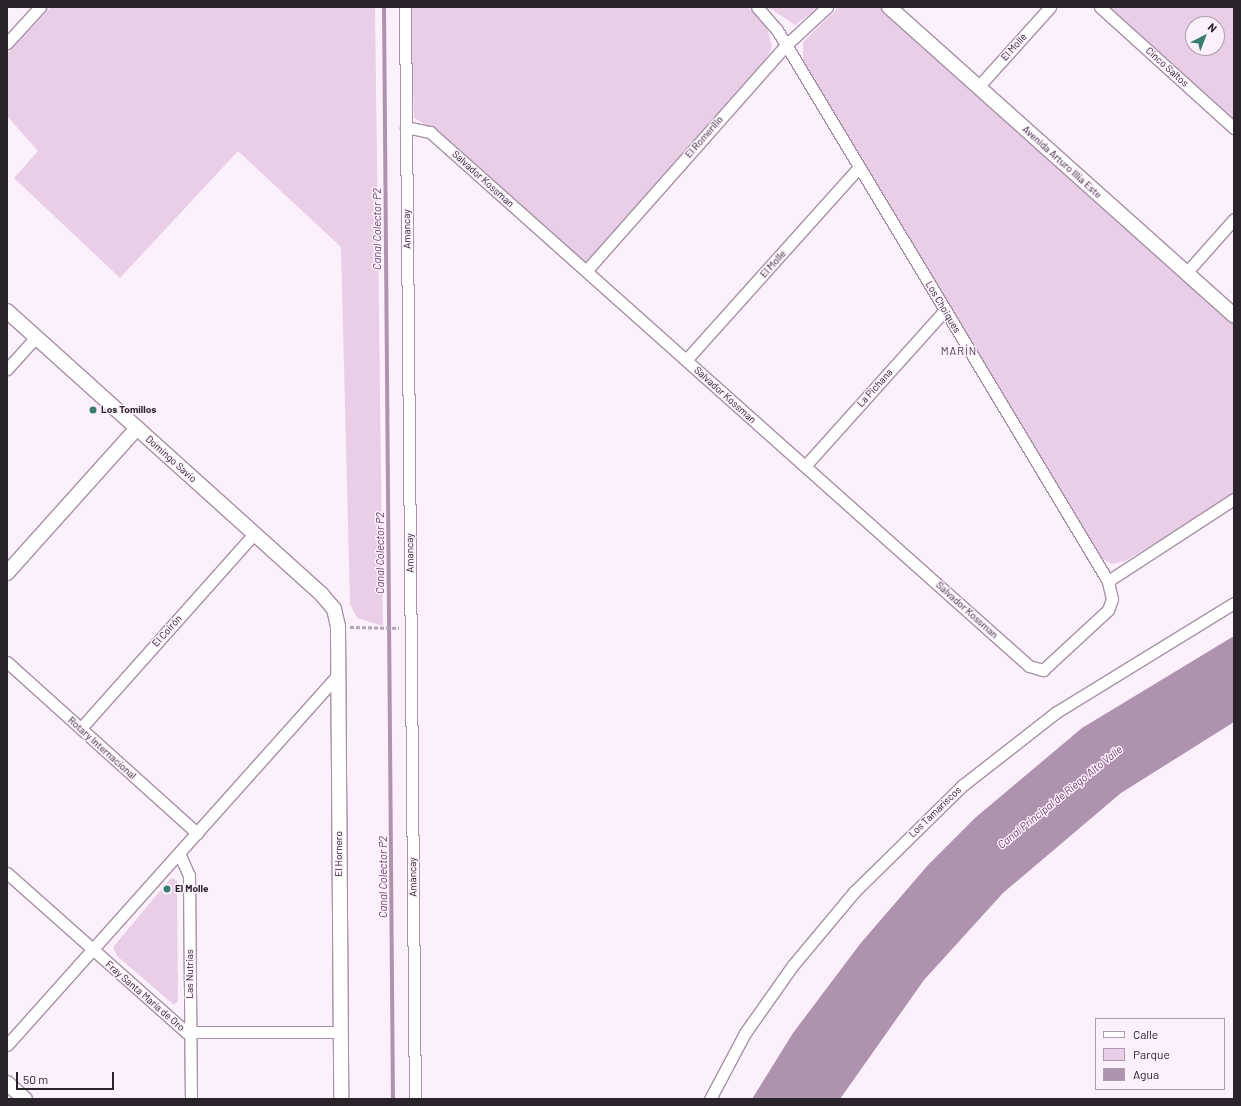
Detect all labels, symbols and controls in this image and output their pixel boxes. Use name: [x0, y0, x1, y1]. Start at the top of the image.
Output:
north arrow: [1185, 16, 1225, 56]
text: N: [1206, 20, 1220, 35]
street label: El Molle: [999, 31, 1029, 63]
street label: Cinco Saltos: [1143, 45, 1191, 89]
street label: El Romerillo: [683, 114, 725, 160]
street label: Avenida Arturo Illia Este: [1020, 123, 1104, 201]
street label: Salvador Kossman: [450, 148, 516, 210]
water label: Canal Colector P2: [370, 188, 384, 270]
street label: Amancay: [401, 209, 413, 249]
street label: El Molle: [758, 248, 788, 280]
street label: Los Choiques: [923, 279, 963, 335]
district label: MARÍN: [941, 344, 977, 358]
street label: Salvador Kossman: [692, 364, 758, 426]
street label: La Pichana: [855, 366, 895, 410]
place label: Los Tomillos: [101, 404, 156, 416]
marker: Los Tomillos: [88, 405, 98, 415]
street label: Domingo Savio: [143, 433, 199, 485]
water label: Canal Colector P2: [373, 512, 387, 594]
street label: Amancay: [404, 533, 416, 573]
street label: Salvador Kossman: [934, 579, 1000, 641]
street label: El Coirón: [150, 613, 184, 649]
street label: Rotary Internacional: [65, 714, 139, 782]
water label: Canal Principal de Riego Alto Valle: [995, 743, 1125, 851]
street label: Los Tamariscos: [906, 784, 964, 840]
street label: El Hornero: [333, 831, 345, 877]
water label: Canal Colector P2: [376, 836, 390, 918]
street label: Amancay: [407, 857, 419, 897]
place label: El Molle: [175, 883, 208, 895]
marker: El Molle: [162, 884, 172, 894]
street label: Las Nutrias: [184, 949, 196, 999]
street label: Fray Santa María de Oro: [103, 958, 187, 1034]
legend: [1095, 1018, 1225, 1090]
text: Calle: [1133, 1027, 1158, 1041]
text: Parque: [1133, 1047, 1170, 1061]
scale bar: [18, 1064, 116, 1090]
text: Agua: [1133, 1067, 1159, 1081]
text: 50 m: [23, 1072, 48, 1086]

